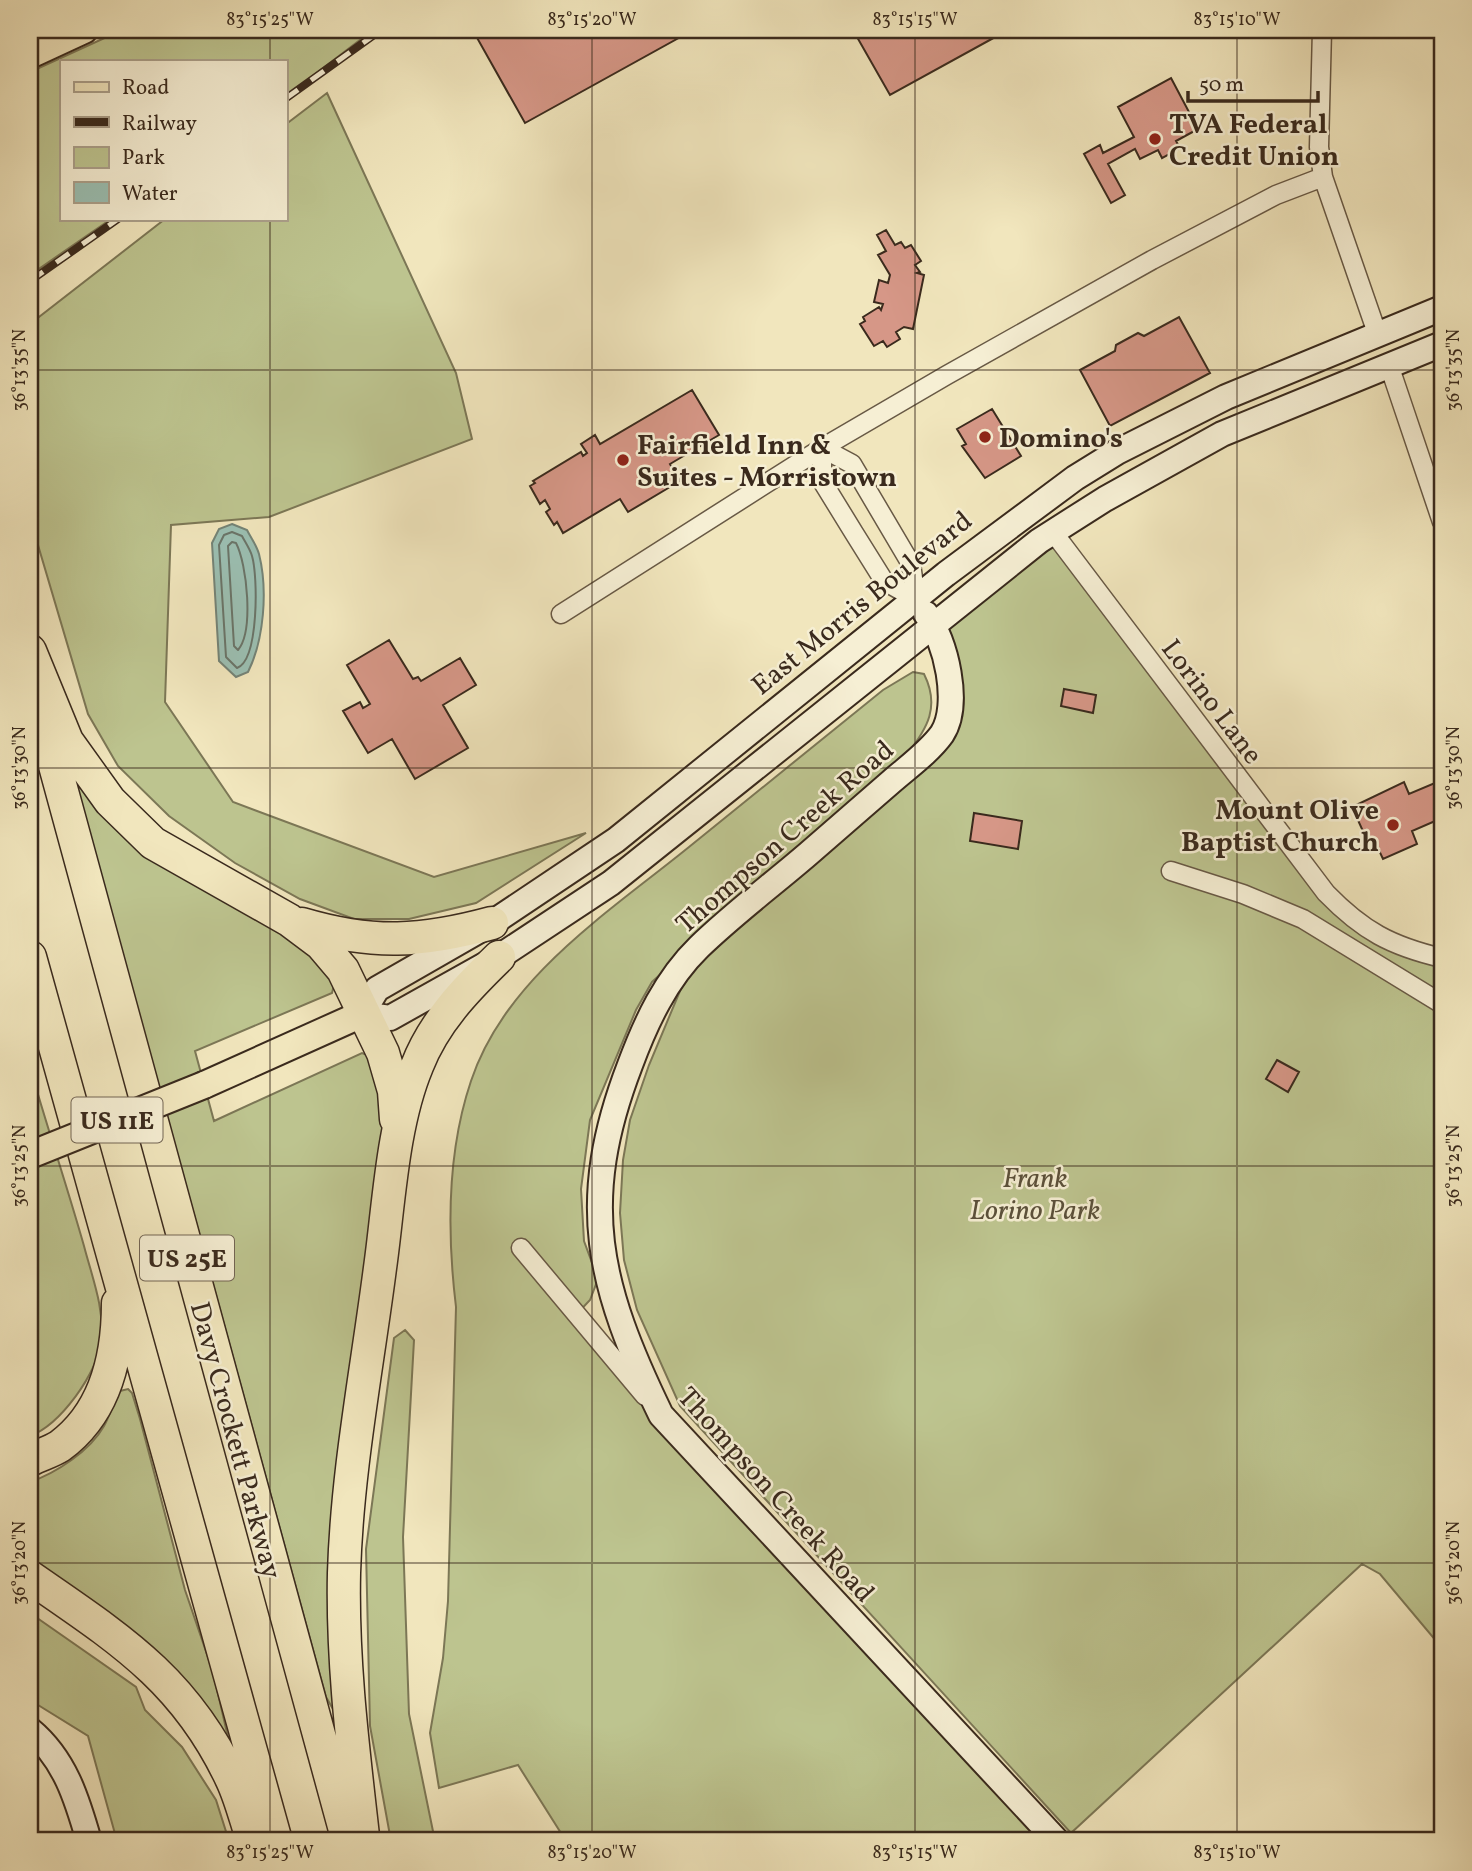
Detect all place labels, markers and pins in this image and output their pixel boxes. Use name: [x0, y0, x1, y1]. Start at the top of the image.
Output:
place label: TVA Federal Credit Union: [1169, 106, 1339, 177]
marker: TVA Federal Credit Union: [1147, 131, 1163, 147]
place label: Domino's: [999, 420, 1123, 459]
place label: Fairfield Inn & Suites - Morristown: [637, 427, 897, 498]
marker: Domino's: [977, 429, 993, 445]
marker: Fairfield Inn & Suites - Morristown: [615, 452, 631, 468]
place label: Mount Olive Baptist Church: [1181, 792, 1379, 863]
marker: Mount Olive Baptist Church: [1385, 817, 1401, 833]

